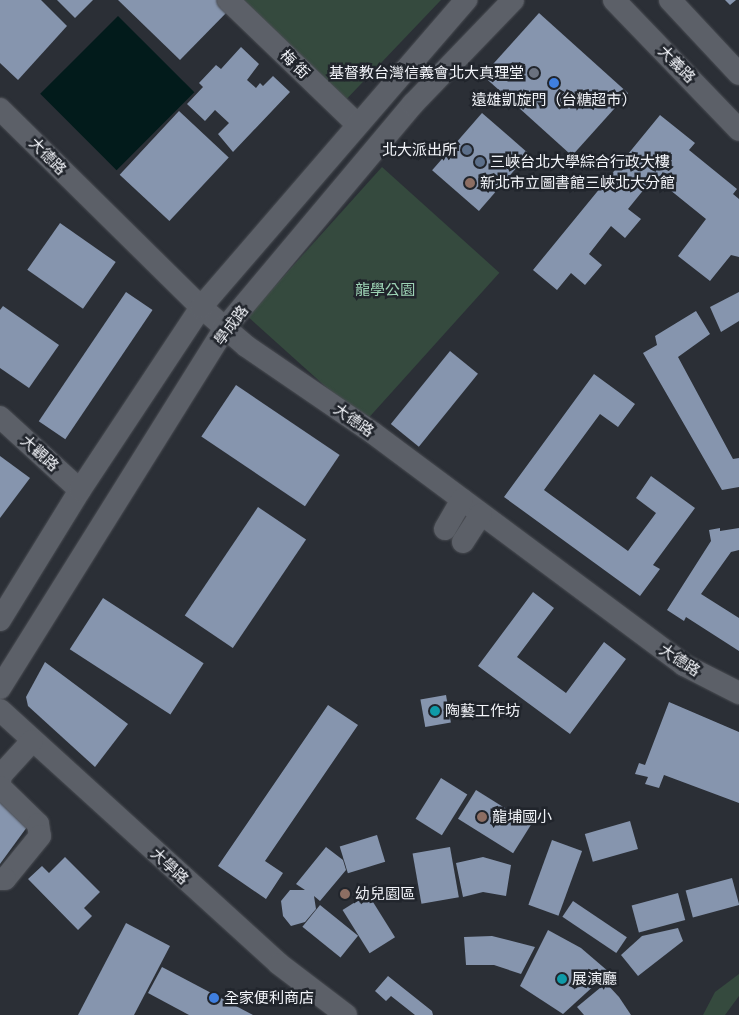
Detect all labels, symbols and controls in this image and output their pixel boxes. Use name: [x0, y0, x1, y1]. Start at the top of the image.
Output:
street label: 大義路: [655, 42, 699, 86]
street label: 梅 街: [277, 46, 313, 82]
place label: 基督教台灣信義會北大真理堂: [329, 64, 524, 82]
marker: 基督教台灣信義會北大真理堂: [528, 67, 540, 79]
marker: 遠雄凱旋門（台糖超市）: [548, 77, 560, 89]
place label: 遠雄凱旋門（台糖超市）: [472, 91, 636, 109]
street label: 大德路: [26, 134, 70, 178]
place label: 北大派出所: [382, 141, 457, 159]
marker: 北大派出所: [461, 144, 473, 156]
place label: 三峽台北大學綜合行政大樓: [490, 153, 670, 171]
marker: 三峽台北大學綜合行政大樓: [474, 156, 486, 168]
place label: 新北市立圖書館三峽北大分館: [480, 174, 675, 192]
marker: 新北市立圖書館三峽北大分館: [464, 177, 476, 189]
park label: 龍學公園: [355, 281, 415, 299]
street label: 學成路: [210, 302, 252, 348]
street label: 大德路: [330, 400, 378, 440]
street label: 大觀路: [17, 431, 63, 475]
street label: 大德路: [656, 640, 704, 680]
place label: 陶藝工作坊: [445, 702, 520, 720]
marker: 陶藝工作坊: [429, 705, 441, 717]
place label: 龍埔國小: [492, 808, 552, 826]
marker: 龍埔國小: [476, 811, 488, 823]
street label: 大學路: [147, 844, 193, 888]
place label: 幼兒園區: [355, 885, 415, 903]
marker: 幼兒園區: [339, 888, 351, 900]
place label: 展演廳: [572, 970, 617, 988]
marker: 展演廳: [556, 973, 568, 985]
place label: 全家便利商店: [224, 989, 314, 1007]
marker: 全家便利商店: [208, 992, 220, 1004]

